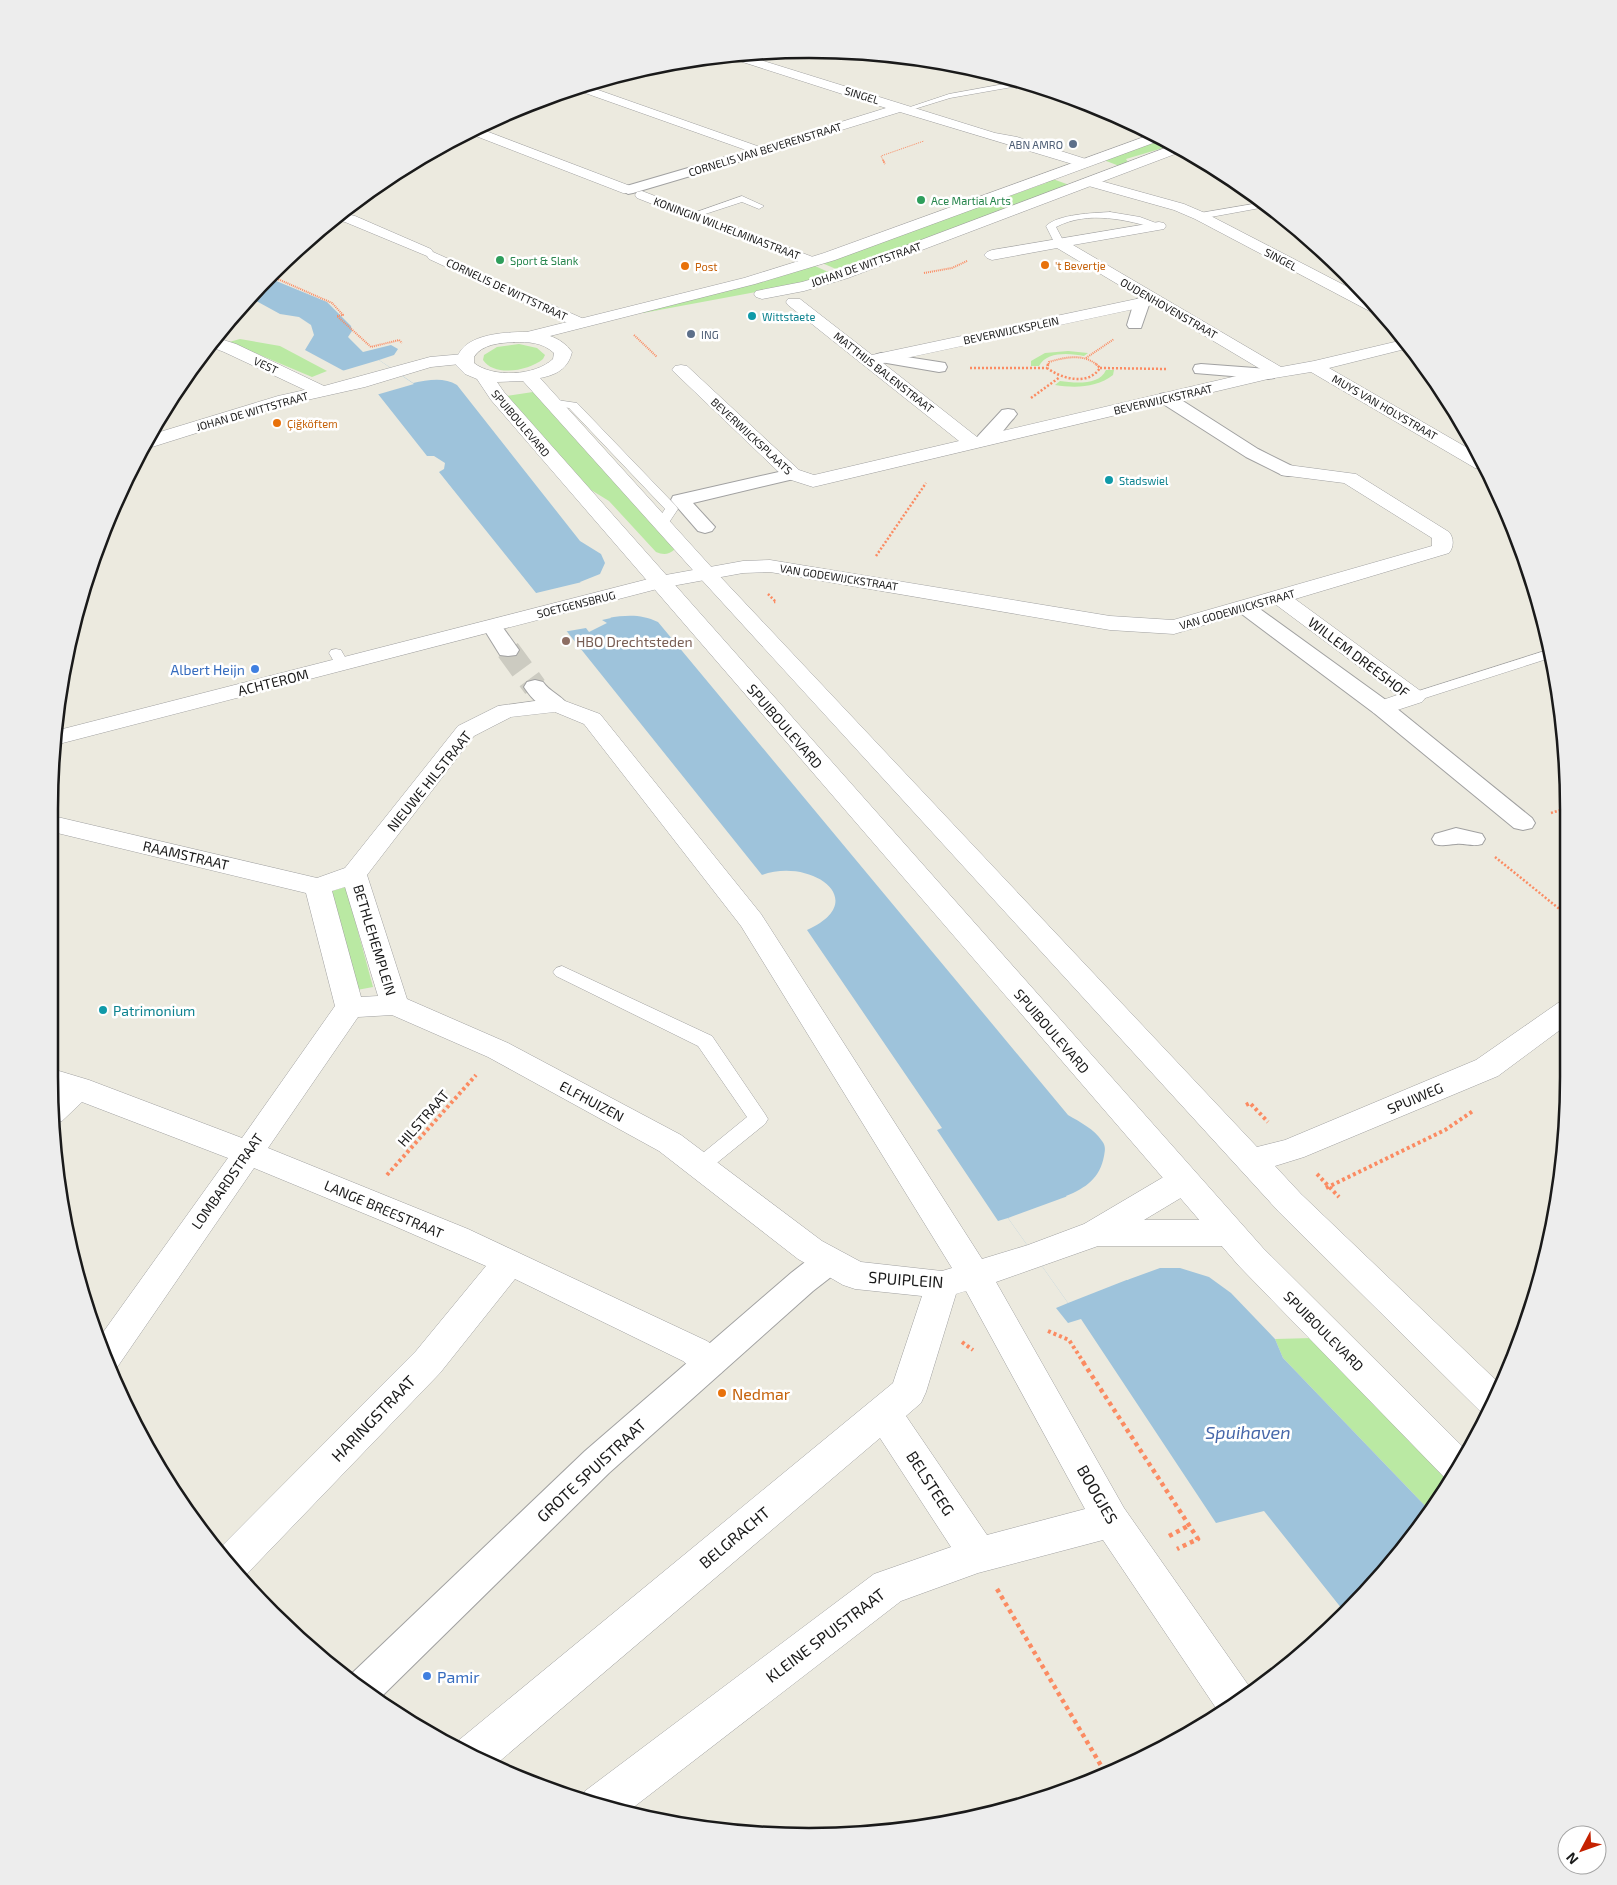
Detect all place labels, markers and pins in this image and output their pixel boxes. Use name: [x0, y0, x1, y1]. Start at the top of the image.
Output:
place label: ABN AMRO: [1009, 138, 1063, 151]
marker: ABN AMRO: [1067, 138, 1079, 150]
marker: Ace Martial Arts: [915, 194, 927, 206]
place label: Ace Martial Arts: [931, 194, 1011, 207]
marker: Sport & Slank: [494, 254, 506, 266]
place label: Sport & Slank: [510, 254, 579, 267]
marker: 't Bevertje: [1039, 259, 1051, 271]
place label: 't Bevertje: [1055, 259, 1106, 273]
marker: Post: [679, 260, 691, 272]
place label: Post: [695, 260, 717, 273]
marker: Wittstaete: [746, 310, 758, 322]
place label: Wittstaete: [762, 310, 815, 323]
marker: ING: [685, 328, 697, 340]
place label: ING: [701, 328, 719, 341]
marker: Çiğköftem: [271, 417, 283, 429]
place label: Çiğköftem: [287, 417, 338, 431]
marker: Stadswiel: [1103, 474, 1115, 486]
place label: Stadswiel: [1119, 474, 1169, 487]
place label: HBO Drechtsteden: [576, 633, 693, 650]
marker: HBO Drechtsteden: [560, 635, 572, 647]
place label: Albert Heijn: [171, 661, 245, 678]
marker: Albert Heijn: [249, 663, 261, 675]
place label: Patrimonium: [113, 1002, 195, 1019]
marker: Patrimonium: [97, 1004, 109, 1016]
place label: Nedmar: [732, 1384, 791, 1403]
marker: Nedmar: [716, 1387, 728, 1399]
place label: Pamir: [437, 1667, 480, 1686]
marker: Pamir: [421, 1670, 433, 1682]

